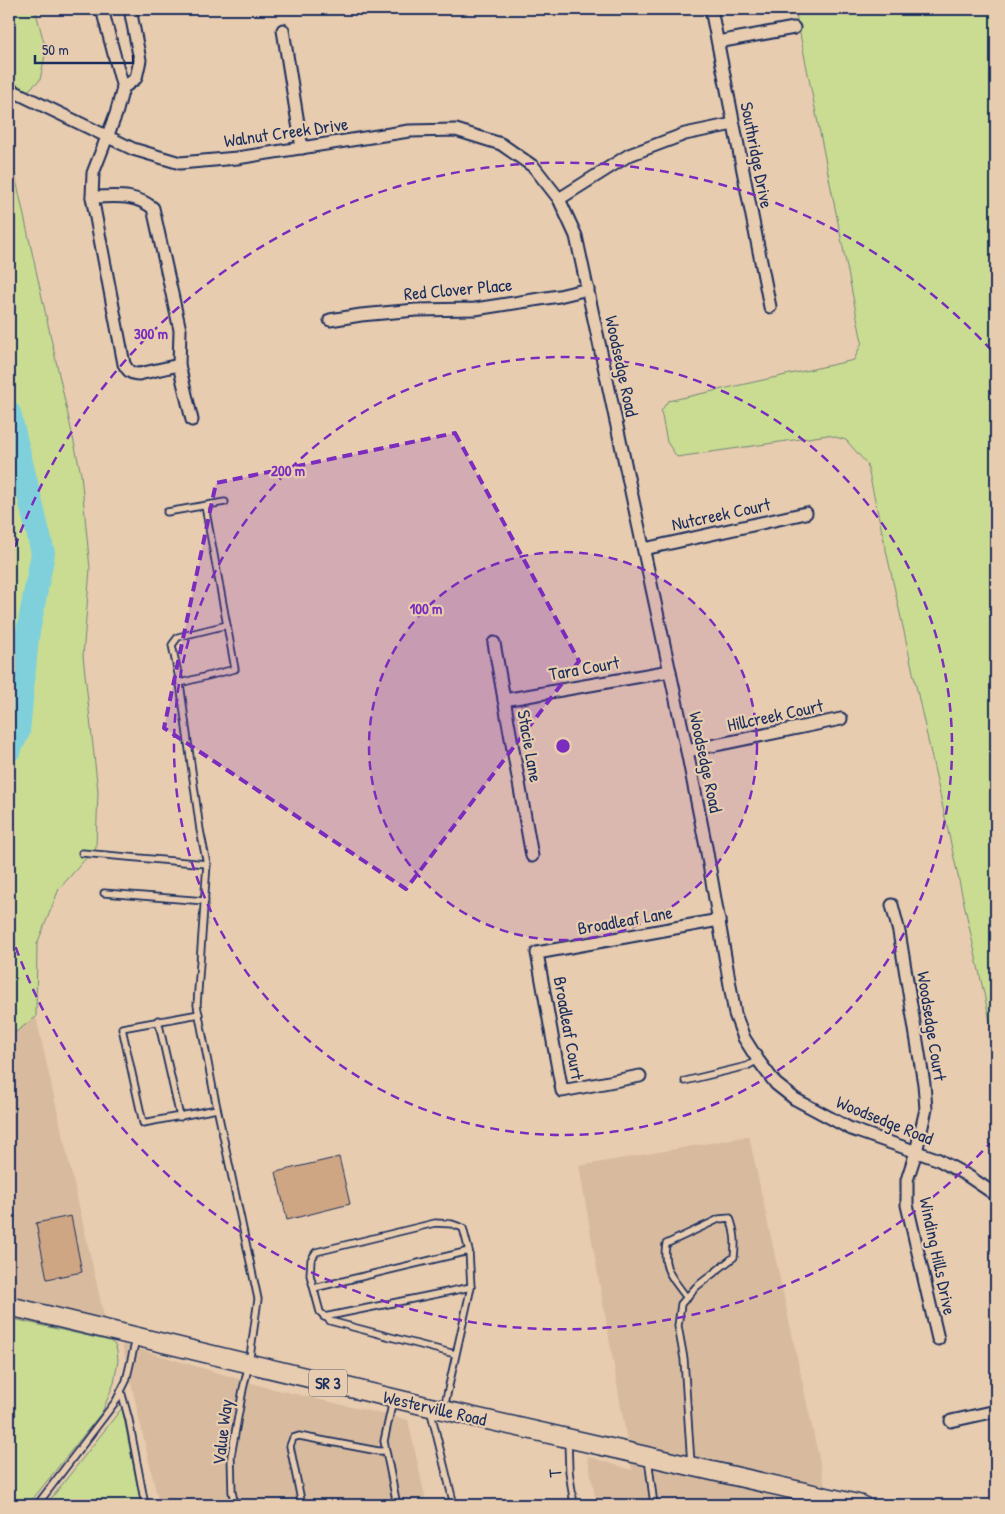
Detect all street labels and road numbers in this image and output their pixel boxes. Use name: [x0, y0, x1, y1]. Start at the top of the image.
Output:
street label: Southridge Drive: [734, 100, 780, 210]
street label: Walnut Creek Drive: [222, 111, 350, 153]
street label: Red Clover Place: [403, 272, 513, 306]
street label: Woodsedge Road: [599, 313, 645, 419]
street label: Nutcreek Court: [669, 491, 773, 537]
street label: Tara Court: [547, 649, 622, 686]
street label: Hillcreek Court: [725, 692, 826, 737]
street label: Stacie Lane: [511, 708, 549, 784]
street label: Woodsedge Road: [683, 709, 729, 815]
street label: Broadleaf Lane: [576, 899, 674, 941]
street label: Woodsedge Court: [911, 969, 953, 1083]
street label: Broadleaf Court: [548, 974, 591, 1082]
street label: Woodsedge Road: [833, 1089, 937, 1151]
street label: Winding Hills Drive: [913, 1195, 963, 1317]
road number: SR 3: [309, 1370, 347, 1396]
street label: Westerville Road: [381, 1384, 489, 1432]
street label: Value Way: [206, 1397, 238, 1466]
street label: T: [542, 1467, 568, 1478]

